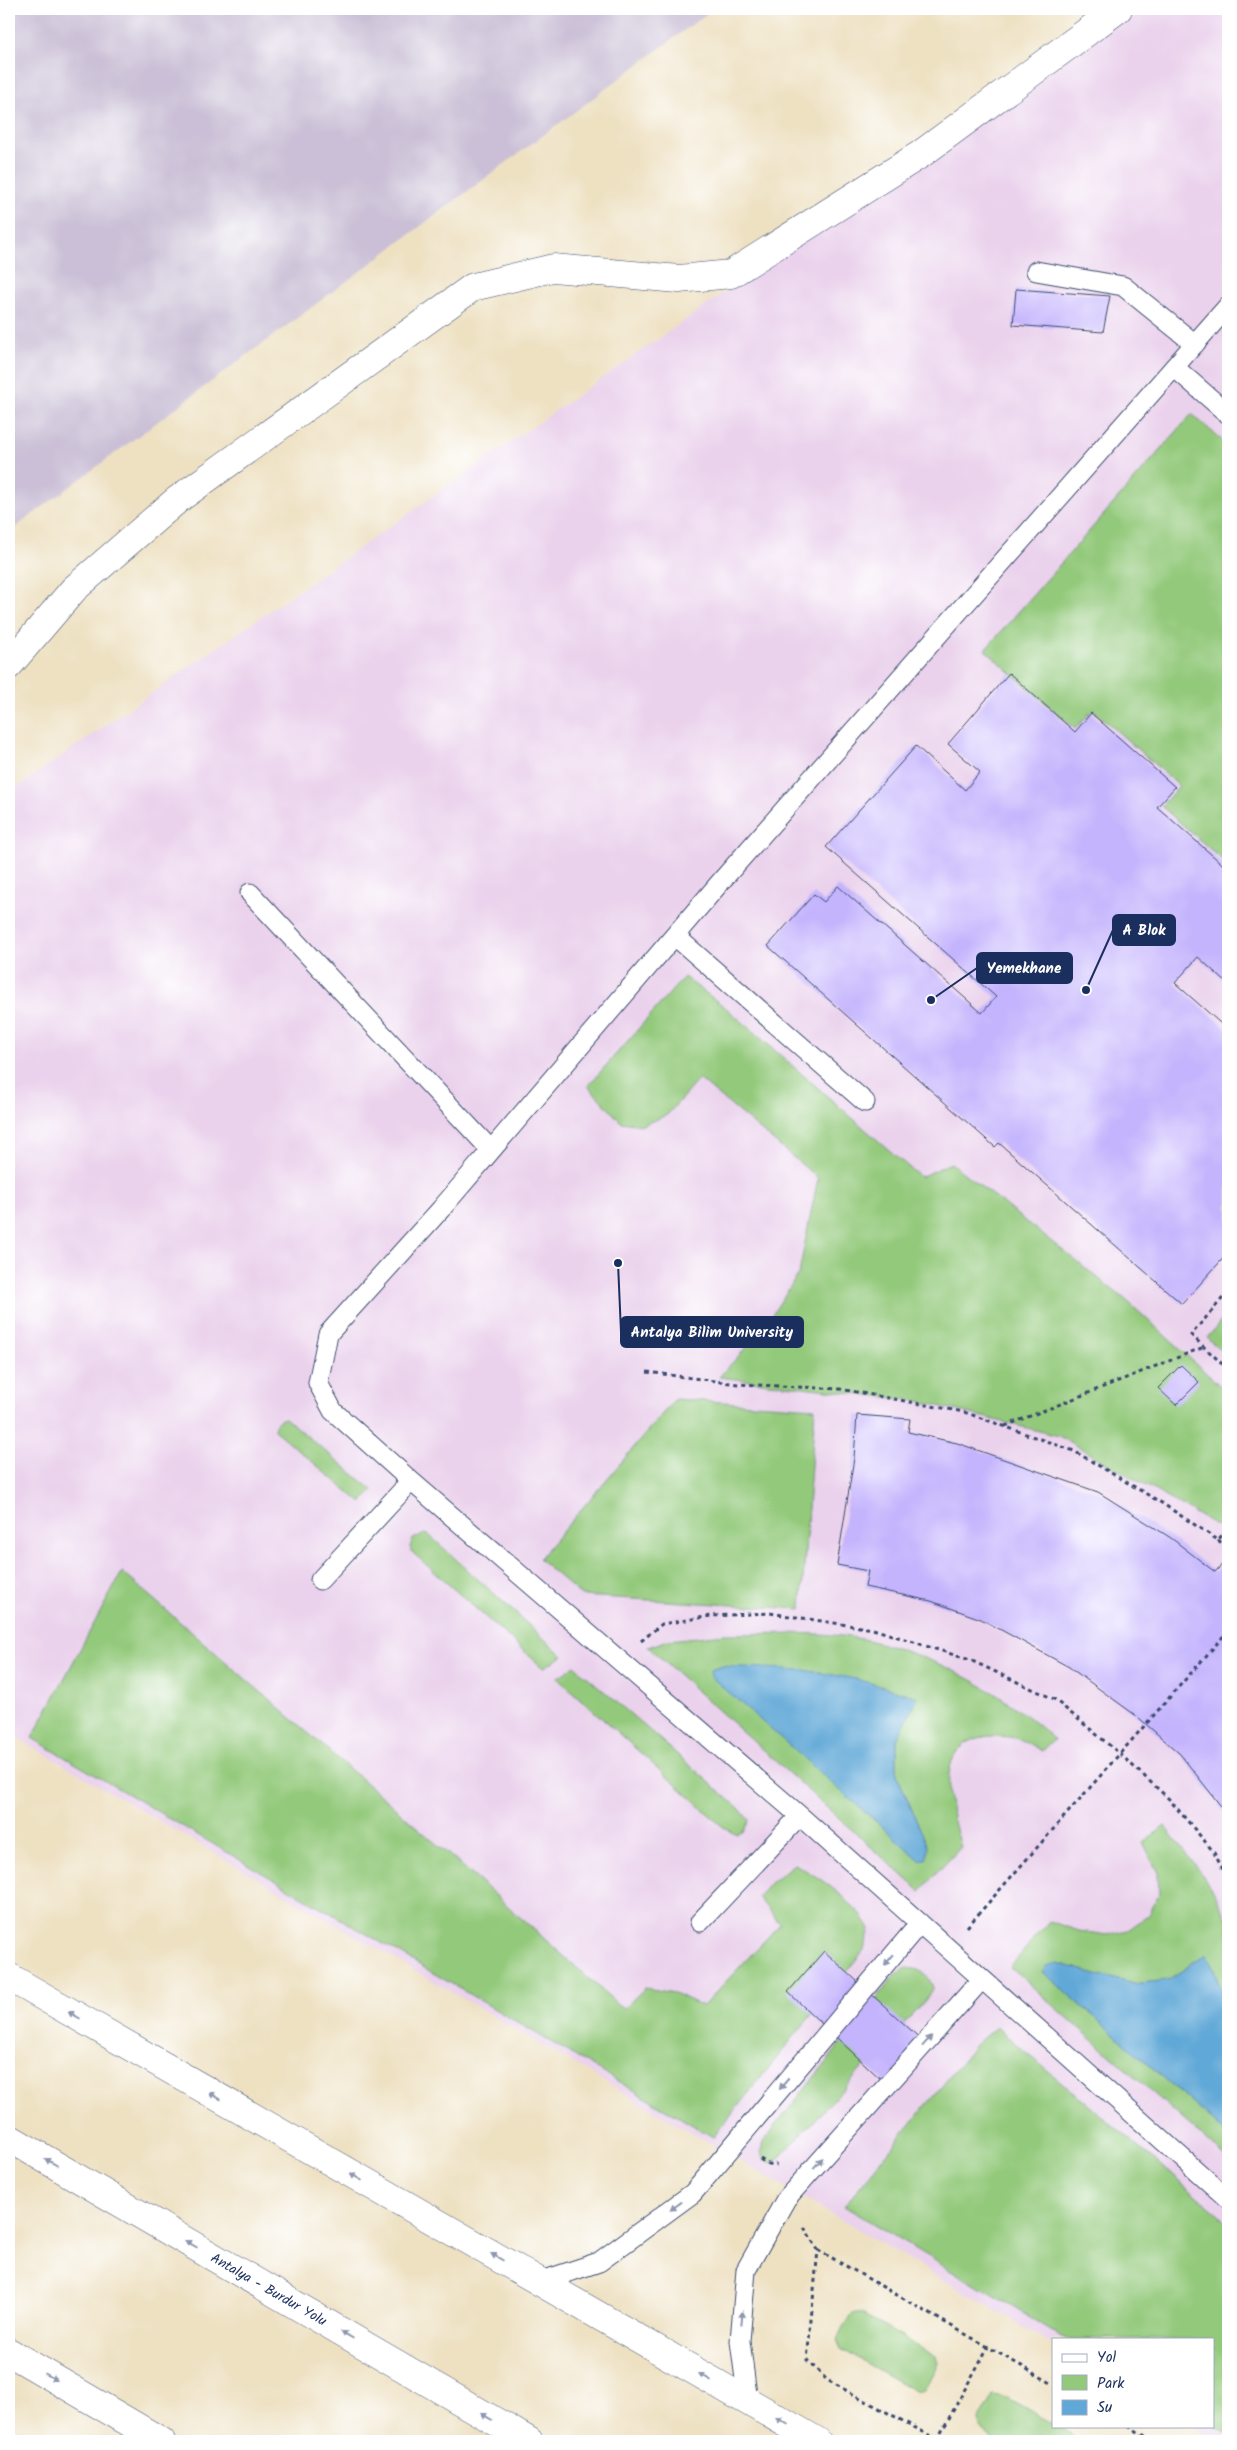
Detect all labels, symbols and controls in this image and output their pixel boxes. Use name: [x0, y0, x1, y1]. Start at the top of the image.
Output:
callout: A Blok: [1113, 915, 1175, 945]
text: A Blok: [1123, 919, 1166, 943]
callout: Yemekhane: [977, 953, 1072, 983]
text: Yemekhane: [987, 957, 1062, 981]
callout: Antalya Bilim University: [621, 1317, 803, 1347]
text: Antalya Bilim University: [631, 1321, 793, 1345]
one-way arrow: [883, 1954, 894, 1967]
one-way arrow: [67, 2011, 82, 2019]
one-way arrow: [921, 2035, 932, 2048]
one-way arrow: [778, 2077, 789, 2090]
one-way arrow: [209, 2091, 222, 2100]
one-way arrow: [813, 2156, 824, 2169]
one-way arrow: [44, 2158, 57, 2167]
one-way arrow: [350, 2172, 363, 2181]
one-way arrow: [670, 2200, 683, 2211]
one-way arrow: [185, 2240, 198, 2249]
street label: Antalya - Burdur Yolu: [206, 2248, 331, 2332]
one-way arrow: [491, 2253, 504, 2262]
one-way arrow: [738, 2310, 746, 2326]
one-way arrow: [340, 2330, 353, 2339]
legend: [1052, 2338, 1214, 2428]
text: Yol: [1097, 2346, 1116, 2370]
text: Park: [1097, 2372, 1125, 2396]
one-way arrow: [43, 2373, 58, 2381]
one-way arrow: [699, 2373, 712, 2382]
text: Su: [1097, 2396, 1112, 2420]
one-way arrow: [481, 2412, 494, 2421]
one-way arrow: [776, 2417, 789, 2426]

